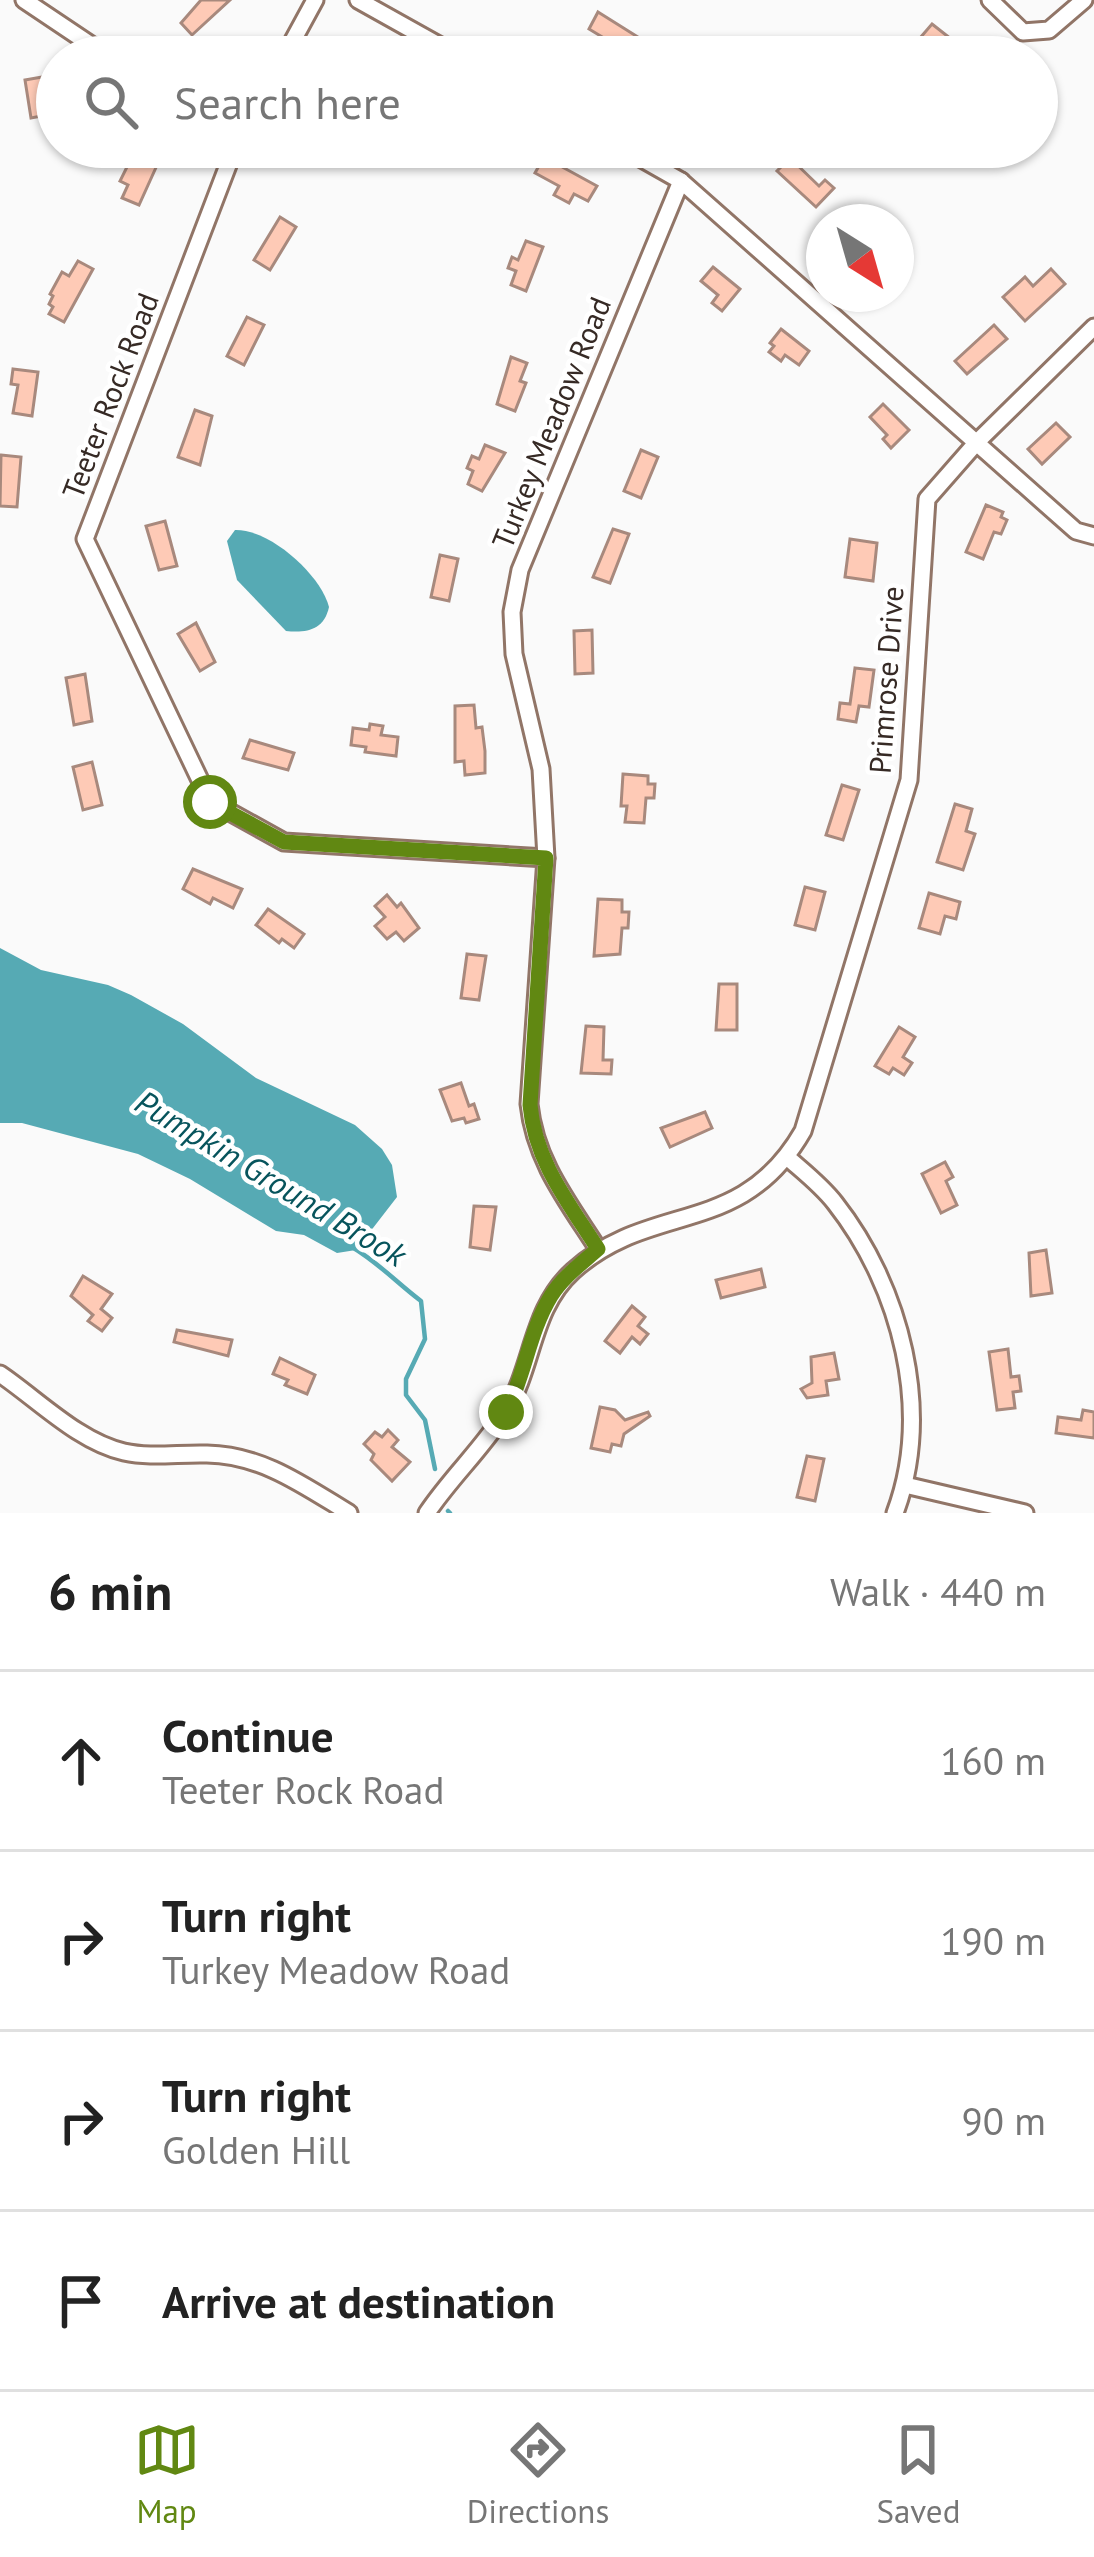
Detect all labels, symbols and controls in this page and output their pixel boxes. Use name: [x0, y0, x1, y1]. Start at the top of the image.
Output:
search box: [36, 36, 1058, 168]
icon: search: [78, 69, 144, 135]
text: Search here: [174, 73, 401, 131]
north arrow: [806, 204, 914, 312]
street label: Teeter Rock Road: [52, 287, 167, 504]
street label: Turkey Meadow Road: [482, 291, 619, 554]
street label: Primrose Drive: [860, 585, 912, 775]
route start: [183, 775, 237, 829]
water label: Pumpkin Ground Brook: [128, 1080, 416, 1276]
route end: [479, 1385, 533, 1439]
text: 6 min: [48, 1558, 172, 1624]
text: Walk · 440 m: [830, 1566, 1046, 1617]
text: Continue: [162, 1706, 334, 1764]
icon: ahead: [48, 1728, 114, 1794]
text: 160 m: [940, 1735, 1046, 1786]
text: Teeter Rock Road: [162, 1764, 444, 1815]
text: Turn right: [162, 1886, 351, 1944]
icon: right: [48, 1908, 114, 1974]
text: 190 m: [940, 1915, 1046, 1966]
text: Turkey Meadow Road: [162, 1944, 510, 1995]
text: Turn right: [162, 2066, 351, 2124]
icon: right: [48, 2088, 114, 2154]
text: 90 m: [961, 2095, 1046, 2146]
text: Golden Hill: [162, 2124, 350, 2175]
icon: arrive: [48, 2268, 114, 2334]
text: Arrive at destination: [162, 2272, 555, 2330]
tab: Map: [134, 2417, 200, 2532]
tab: Directions: [467, 2417, 609, 2532]
tab: Saved: [876, 2417, 960, 2532]

